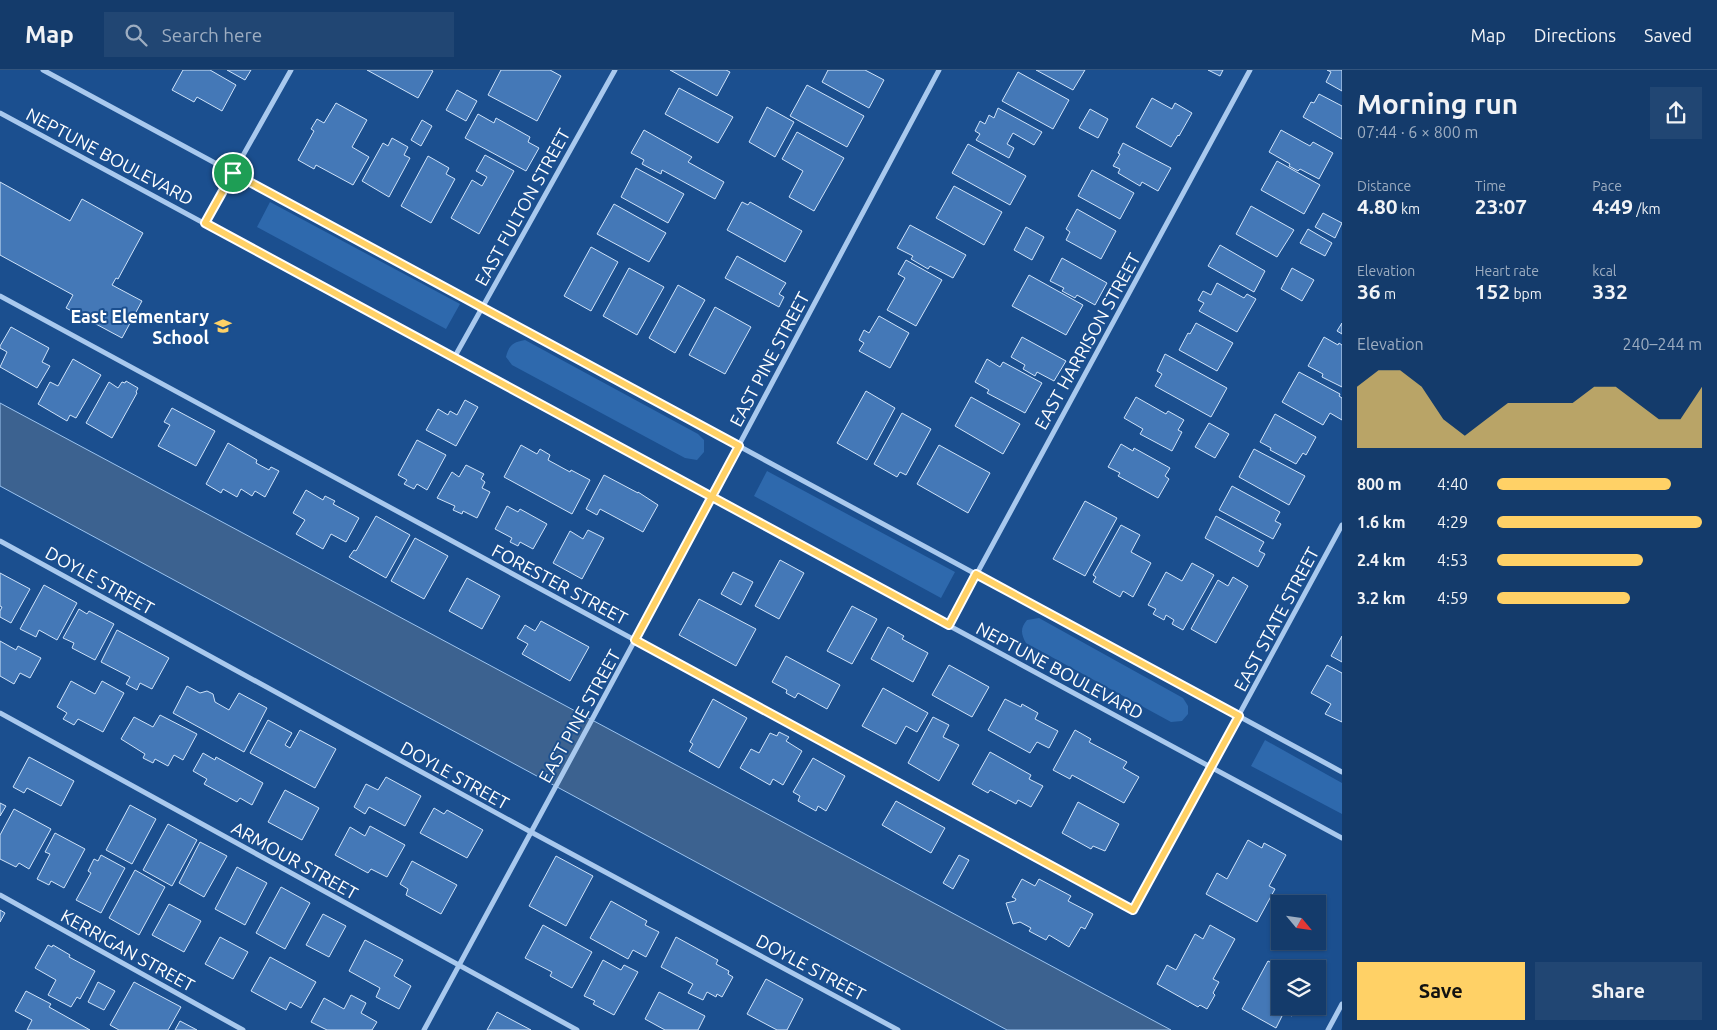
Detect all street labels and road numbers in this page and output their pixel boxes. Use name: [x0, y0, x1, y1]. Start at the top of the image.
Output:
street label: NEPTUNE BOULEVARD: [23, 103, 197, 209]
street label: EAST FULTON STREET: [470, 125, 574, 289]
street label: EAST HARRISON STREET: [1030, 249, 1144, 433]
street label: EAST PINE STREET: [725, 288, 813, 430]
street label: FORESTER STREET: [489, 540, 631, 628]
street label: DOYLE STREET: [42, 542, 158, 618]
street label: EAST STATE STREET: [1230, 544, 1322, 694]
street label: NEPTUNE BOULEVARD: [973, 617, 1147, 723]
street label: EAST PINE STREET: [534, 646, 624, 786]
street label: DOYLE STREET: [397, 737, 513, 813]
street label: ARMOUR STREET: [228, 817, 362, 903]
street label: KERRIGAN STREET: [58, 905, 198, 995]
street label: DOYLE STREET: [753, 930, 869, 1004]

